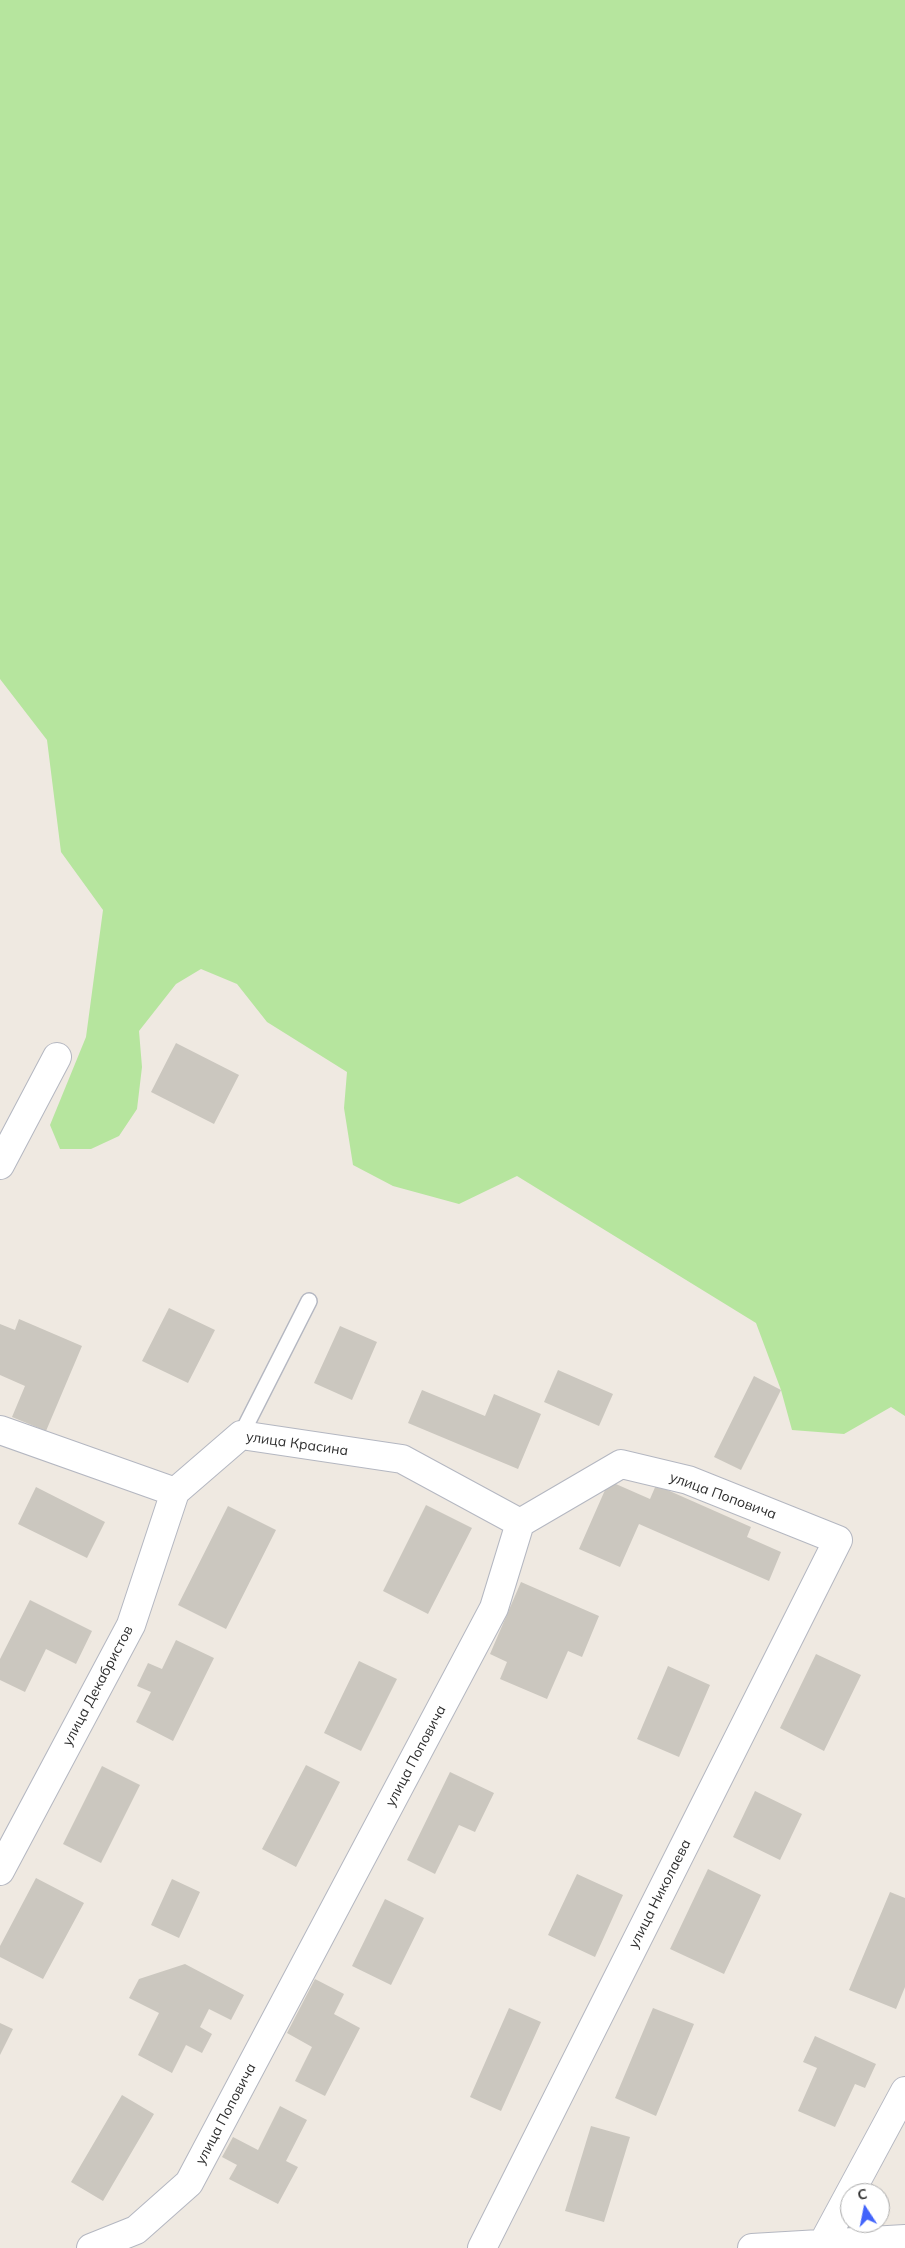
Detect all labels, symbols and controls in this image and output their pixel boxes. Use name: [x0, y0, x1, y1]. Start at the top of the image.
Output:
street label: улица Красина: [245, 1429, 349, 1459]
street label: улица Поповича: [667, 1469, 779, 1523]
street label: улица Декабристов: [59, 1623, 137, 1749]
street label: улица Поповича: [382, 1702, 450, 1810]
street label: улица Николаева: [625, 1837, 695, 1951]
street label: улица Поповича: [192, 2060, 260, 2168]
north arrow: [840, 2183, 890, 2233]
text: С: [856, 2185, 869, 2204]

